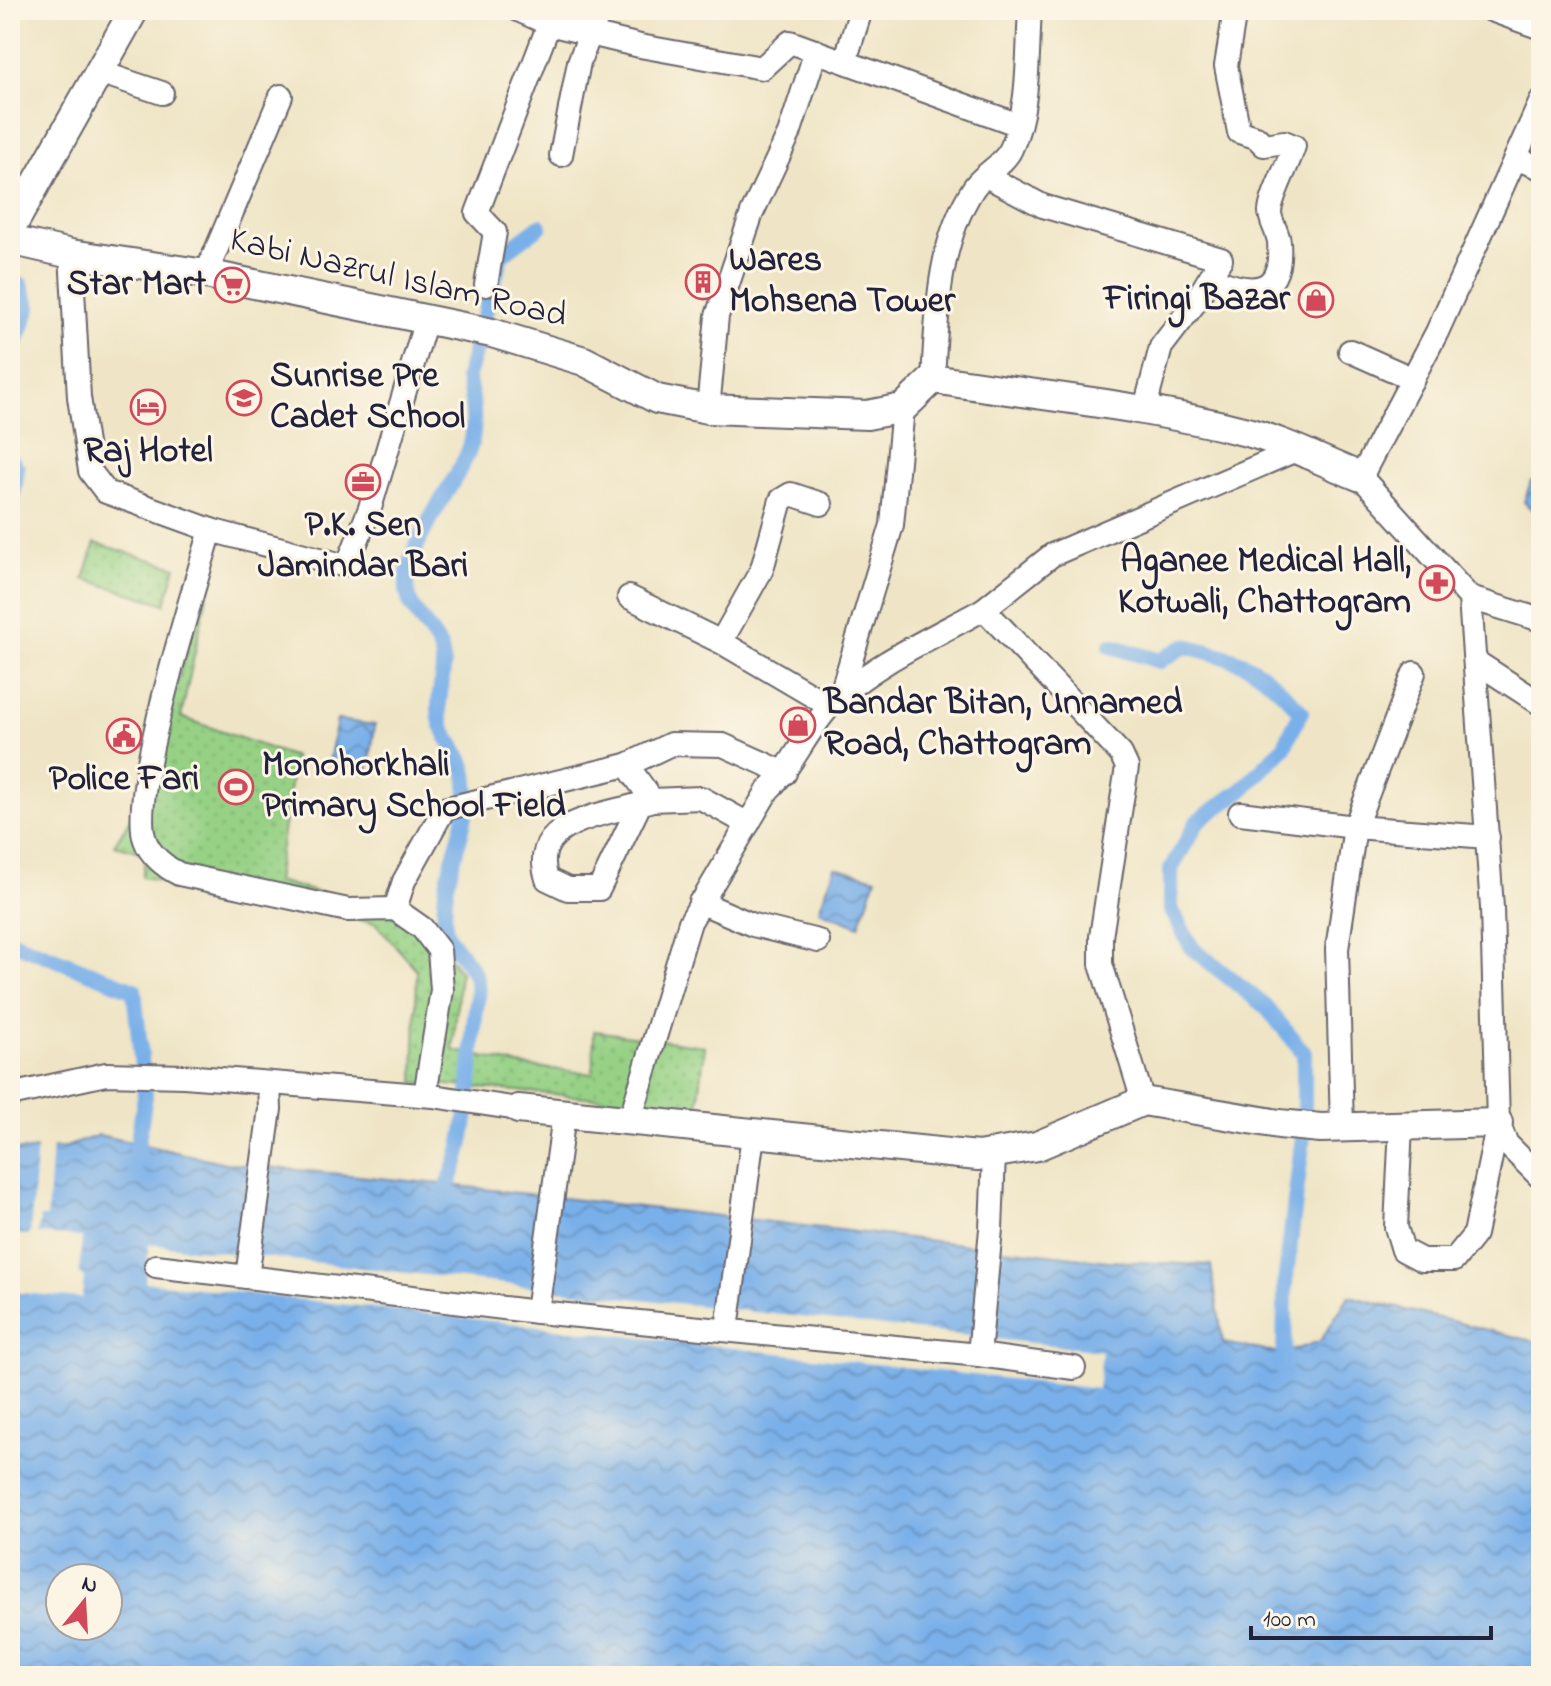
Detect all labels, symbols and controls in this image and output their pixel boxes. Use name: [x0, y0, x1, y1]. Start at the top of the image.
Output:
street label: Kabi Nazrul Islam Road: [224, 214, 572, 344]
place label: Wares Mohsena Tower: [729, 235, 956, 329]
place label: Star Mart: [67, 259, 207, 312]
building icon: Wares Mohsena Tower: [684, 263, 722, 301]
supermarket icon: Star Mart: [213, 266, 251, 304]
place label: Firingi Bazar: [1102, 274, 1291, 328]
shop icon: Firingi Bazar: [1297, 281, 1335, 319]
place label: Sunrise Pre Cadet School: [270, 351, 465, 445]
school or university icon: Sunrise Pre Cadet School: [225, 379, 263, 417]
hotel icon: Raj Hotel: [129, 388, 167, 426]
place label: Raj Hotel: [83, 426, 213, 479]
office icon: P.K. Sen Jamindar Bari: [344, 463, 382, 501]
place label: P.K. Sen Jamindar Bari: [258, 500, 468, 594]
place label: Aganee Medical Hall, Kotwali, Chattogram: [1118, 536, 1411, 631]
pharmacy icon: Aganee Medical Hall, Kotwali, Chattogram: [1418, 564, 1456, 602]
place label: Bandar Bitan, Unnamed Road, Chattogram: [822, 678, 1183, 773]
shop icon: Bandar Bitan, Unnamed Road, Chattogram: [779, 706, 817, 744]
public building icon: Police Fari: [105, 717, 143, 755]
place label: Monohorkhali Primary School Field: [262, 740, 566, 834]
place label: Police Fari: [49, 754, 199, 807]
sports icon: Monohorkhali Primary School Field: [217, 768, 255, 806]
north arrow: [44, 1562, 124, 1642]
text: N: [77, 1568, 101, 1603]
scale bar: [1251, 1590, 1491, 1640]
text: 100 m: [1263, 1603, 1316, 1638]

